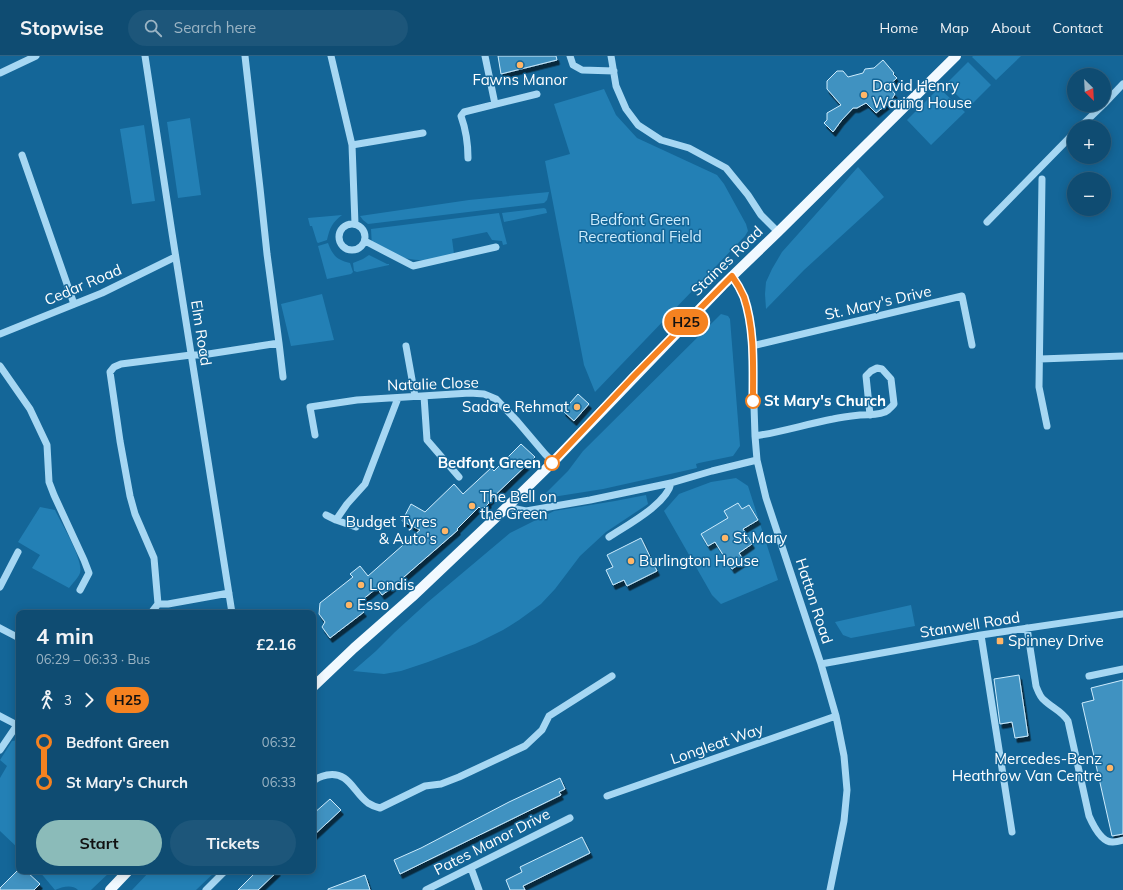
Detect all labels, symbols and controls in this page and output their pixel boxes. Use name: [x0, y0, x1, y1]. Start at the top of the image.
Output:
search box: [128, 10, 408, 46]
text: Stopwise: [20, 16, 104, 40]
icon: search: [142, 17, 164, 39]
text: Search here: [174, 18, 256, 37]
text: Home: [879, 19, 918, 37]
text: Map: [940, 19, 969, 37]
text: About: [991, 19, 1031, 37]
text: Contact: [1053, 19, 1103, 37]
marker: Fawns Manor: [515, 60, 525, 70]
north arrow: [1067, 68, 1111, 112]
map controls: [1067, 68, 1111, 216]
place label: Fawns Manor: [473, 70, 568, 89]
place label: David Henry Waring House: [872, 76, 972, 112]
marker: David Henry Waring House: [859, 90, 869, 100]
button: +: [1067, 120, 1111, 164]
button: −: [1067, 172, 1111, 216]
park label: Bedfont Green Recreational Field: [578, 210, 702, 246]
street label: Staines Road: [687, 222, 766, 300]
street label: Cedar Road: [41, 260, 124, 309]
street label: St. Mary's Drive: [823, 281, 933, 324]
street label: Elm Road: [187, 299, 216, 367]
line badge: H25: [663, 309, 709, 335]
text: H25: [672, 313, 700, 331]
street label: Natalie Close: [387, 372, 479, 395]
place label: St Mary's Church: [764, 391, 886, 410]
marker: St Mary's Church: [745, 393, 761, 409]
place label: Sada e Rehmat: [462, 397, 569, 416]
marker: Sada e Rehmat: [572, 402, 582, 412]
place label: Bedfont Green: [438, 453, 541, 472]
marker: Bedfont Green: [544, 455, 560, 471]
place label: The Bell on the Green: [480, 487, 557, 523]
marker: The Bell on the Green: [467, 501, 477, 511]
place label: Budget Tyres & Auto's: [346, 512, 437, 548]
marker: Budget Tyres & Auto's: [440, 526, 450, 536]
place label: St Mary: [733, 528, 787, 547]
marker: St Mary: [720, 533, 730, 543]
place label: Burlington House: [639, 551, 759, 570]
marker: Burlington House: [626, 556, 636, 566]
street label: Hatton Road: [792, 556, 837, 646]
place label: Londis: [369, 575, 414, 594]
marker: Londis: [356, 580, 366, 590]
place label: Esso: [357, 595, 389, 614]
marker: Esso: [344, 600, 354, 610]
street label: Stanwell Road: [918, 607, 1021, 642]
text: 4 min: [36, 622, 94, 650]
place label: Spinney Drive: [1008, 631, 1104, 650]
text: £2.16: [256, 635, 296, 654]
marker: Spinney Drive: [995, 636, 1005, 646]
text: 06:29 – 06:33 · Bus: [36, 651, 150, 667]
icon: walk: [36, 689, 58, 711]
icon: forward: [78, 689, 100, 711]
text: H25: [114, 691, 141, 709]
text: 3: [64, 692, 72, 708]
street label: Longleat Way: [668, 719, 766, 768]
text: Bedfont Green: [66, 733, 169, 752]
text: 06:32: [262, 734, 296, 750]
place label: Mercedes-Benz Heathrow Van Centre: [952, 749, 1102, 785]
marker: Mercedes-Benz Heathrow Van Centre: [1105, 763, 1115, 773]
text: St Mary's Church: [66, 773, 188, 792]
text: 06:33: [262, 774, 296, 790]
street label: Pates Manor Drive: [430, 804, 553, 879]
button: Start: [36, 820, 162, 866]
button: Tickets: [170, 820, 296, 866]

